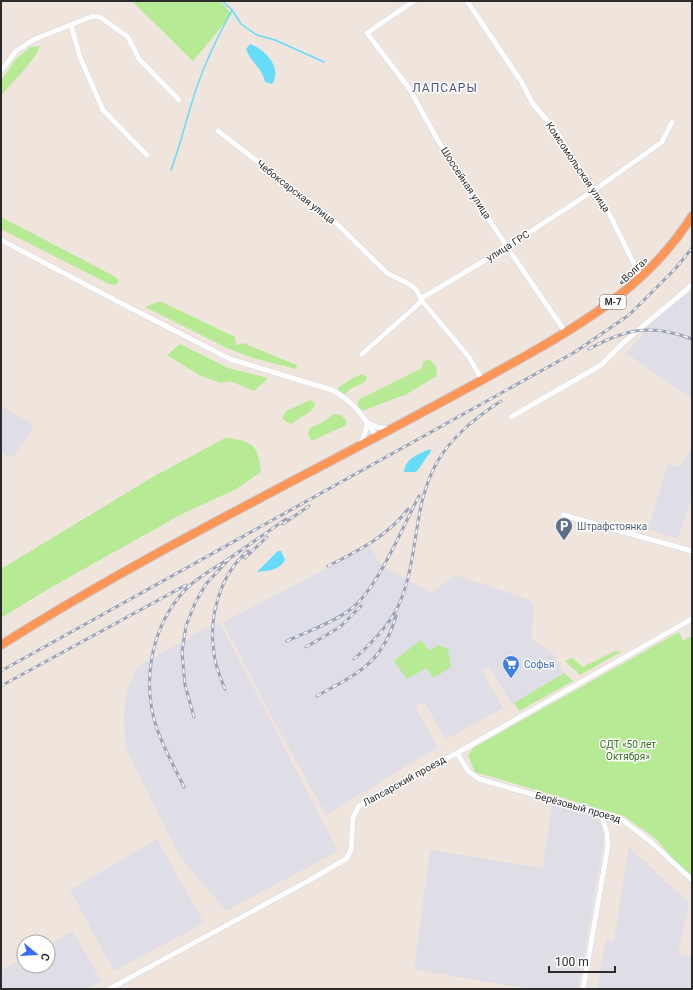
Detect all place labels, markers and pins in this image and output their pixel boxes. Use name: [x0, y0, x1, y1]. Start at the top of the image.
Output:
parking icon: Штрафстоянка: [554, 516, 574, 541]
place label: Штрафстоянка: [577, 521, 647, 532]
supermarket icon: Софья: [501, 654, 521, 679]
place label: Софья: [524, 659, 554, 670]

